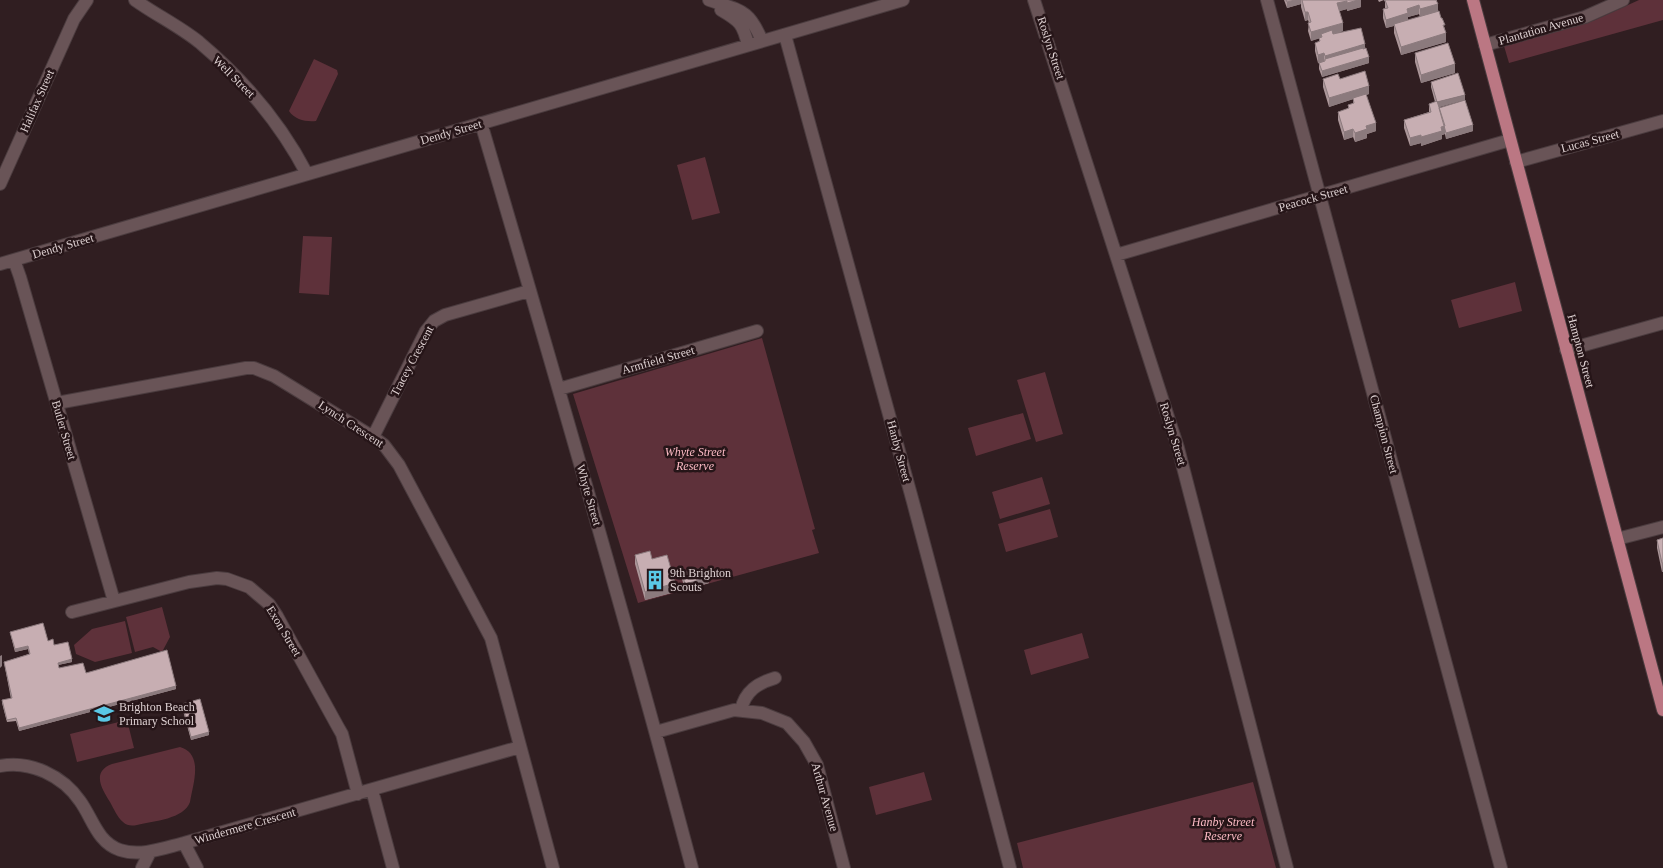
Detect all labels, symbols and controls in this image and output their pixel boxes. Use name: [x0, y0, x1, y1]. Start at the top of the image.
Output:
street label: Plantation Avenue: [1497, 10, 1585, 48]
street label: Roslyn Street: [1034, 15, 1068, 82]
street label: Well Street: [210, 53, 258, 101]
street label: Halifax Street: [17, 67, 57, 134]
street label: Dendy Street: [419, 116, 484, 147]
street label: Lucas Street: [1559, 126, 1621, 155]
street label: Peacock Street: [1277, 181, 1350, 215]
street label: Dendy Street: [31, 230, 96, 261]
street label: Hampton Street: [1564, 313, 1598, 390]
street label: Tracey Crescent: [388, 323, 437, 399]
street label: Armfield Street: [620, 343, 697, 377]
street label: Champion Street: [1367, 393, 1401, 476]
street label: Lynch Crescent: [316, 398, 387, 451]
street label: Butler Street: [49, 399, 79, 462]
street label: Roslyn Street: [1157, 401, 1189, 468]
street label: Hanby Street: [884, 419, 914, 484]
park label: Whyte Street Reserve: [665, 445, 726, 473]
street label: Whyte Street: [574, 463, 605, 528]
place label: 9th Brighton Scouts: [670, 566, 731, 594]
building icon: 9th Brighton Scouts: [644, 569, 666, 591]
street label: Exon Street: [263, 603, 305, 659]
place label: Brighton Beach Primary School: [119, 700, 195, 728]
school or university icon: Brighton Beach Primary School: [93, 703, 115, 725]
street label: Arthur Avenue: [809, 761, 841, 833]
street label: Windermere Crescent: [193, 805, 298, 847]
park label: Hanby Street Reserve: [1191, 815, 1255, 843]

